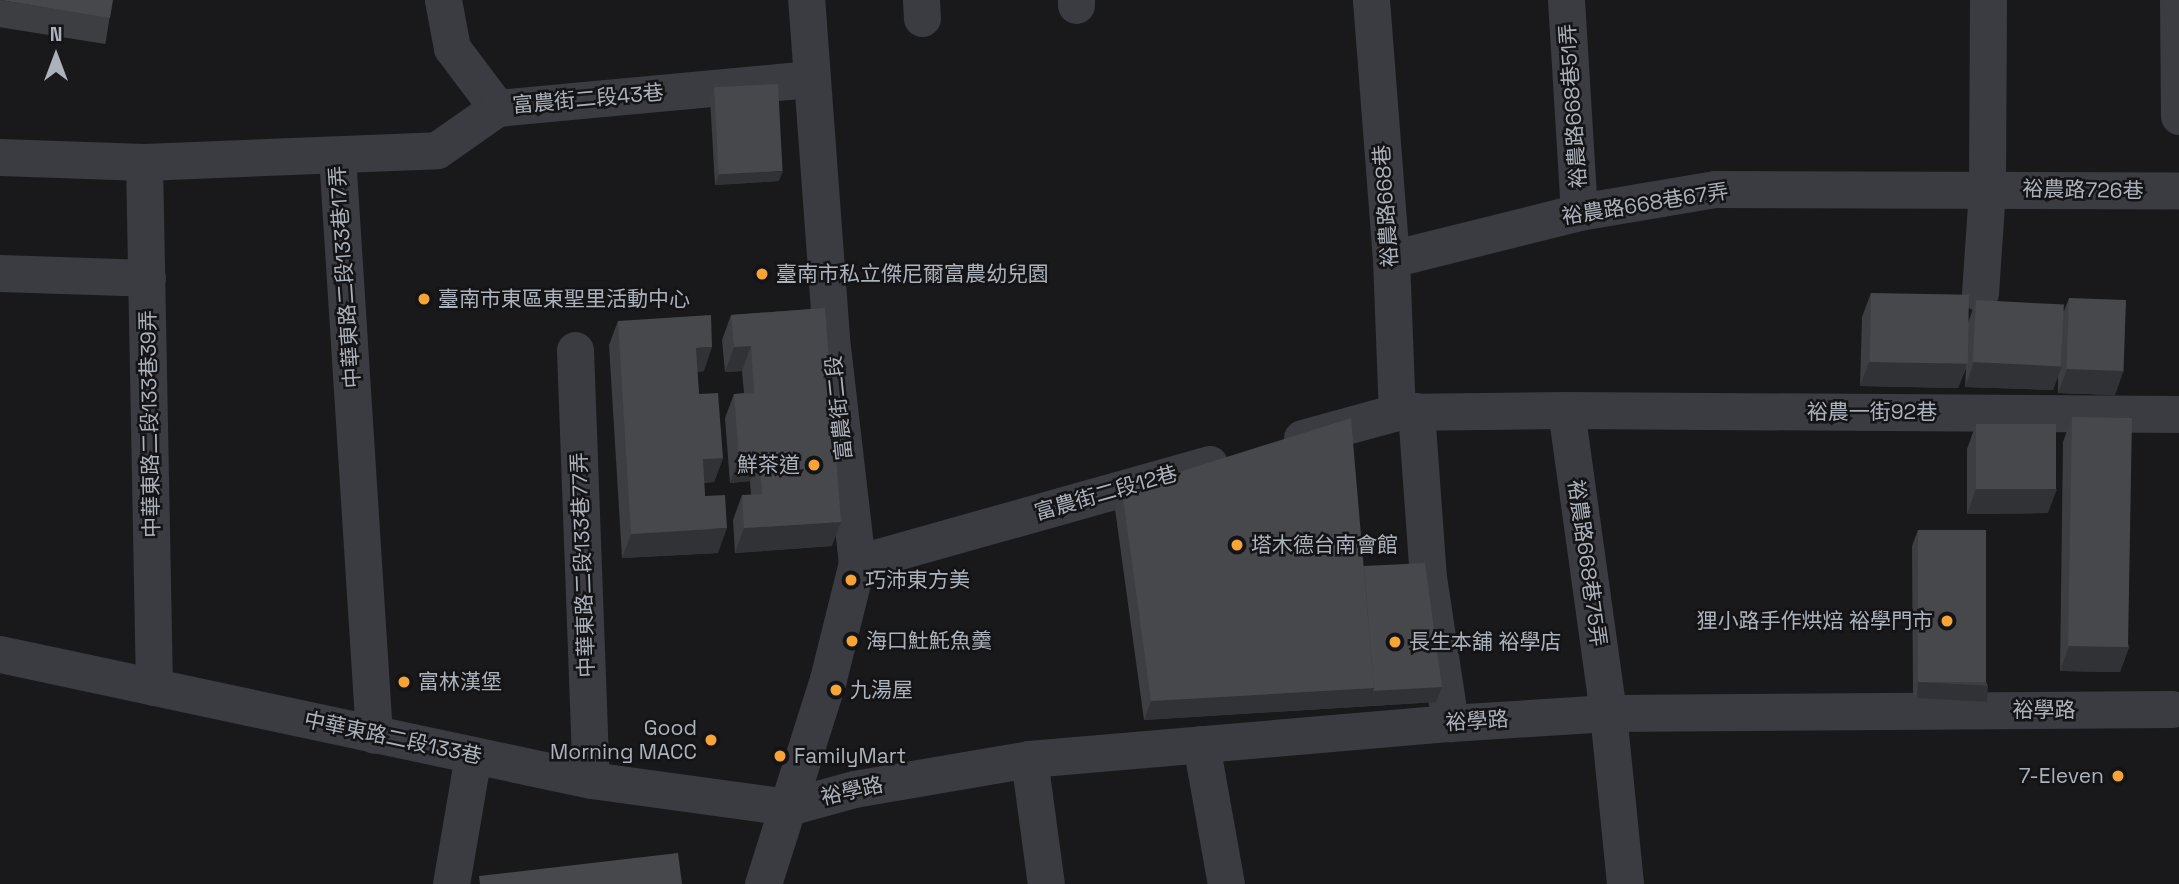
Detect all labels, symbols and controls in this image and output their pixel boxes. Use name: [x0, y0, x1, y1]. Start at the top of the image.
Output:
north arrow: [21, 21, 91, 91]
text: N: [50, 22, 62, 47]
street label: 裕農路668巷51弄: [1555, 23, 1591, 189]
street label: 富農街二段43巷: [511, 80, 665, 118]
street label: 裕農路668巷: [1369, 144, 1403, 268]
street label: 中華東路二段133巷17弄: [325, 165, 365, 389]
street label: 裕農路726巷: [2022, 176, 2144, 204]
street label: 裕農路668巷67弄: [1560, 178, 1730, 230]
place label: 臺南市私立傑尼爾富農幼兒園: [776, 261, 1049, 287]
marker: 臺南市私立傑尼爾富農幼兒園: [754, 266, 770, 282]
place label: 臺南市東區東聖里活動中心: [438, 286, 690, 312]
marker: 臺南市東區東聖里活動中心: [416, 291, 432, 307]
street label: 中華東路二段133巷39弄: [135, 310, 165, 538]
street label: 富農街二段: [821, 354, 857, 462]
street label: 裕農一街92巷: [1807, 399, 1937, 425]
street label: 中華東路二段133巷77弄: [566, 452, 600, 678]
place label: 鮮茶道: [737, 452, 800, 478]
marker: 鮮茶道: [806, 457, 822, 473]
street label: 富農街二段12巷: [1032, 461, 1180, 525]
street label: 裕農路668巷75弄: [1563, 478, 1611, 648]
place label: 塔木德台南會館: [1251, 532, 1398, 558]
marker: 塔木德台南會館: [1229, 537, 1245, 553]
place label: 巧沛東方美: [865, 567, 970, 593]
marker: 巧沛東方美: [843, 572, 859, 588]
place label: 狸小路手作烘焙 裕學門市: [1697, 608, 1933, 634]
marker: 狸小路手作烘焙 裕學門市: [1939, 613, 1955, 629]
place label: 海口𩵚魠魚羹: [866, 628, 992, 654]
place label: 長生本舖 裕學店: [1409, 629, 1561, 655]
marker: 海口𩵚魠魚羹: [844, 633, 860, 649]
marker: 長生本舖 裕學店: [1387, 634, 1403, 650]
place label: 富林漢堡: [418, 669, 502, 695]
marker: 富林漢堡: [396, 674, 412, 690]
place label: 九湯屋: [850, 677, 913, 703]
marker: 九湯屋: [828, 682, 844, 698]
street label: 裕學路: [2013, 697, 2075, 723]
street label: 裕學路: [1445, 706, 1509, 736]
street label: 中華東路二段133巷: [302, 707, 484, 769]
place label: Good Morning MACC: [550, 715, 697, 765]
marker: Good Morning MACC: [703, 732, 719, 748]
place label: FamilyMart: [794, 743, 906, 769]
marker: FamilyMart: [772, 748, 788, 764]
place label: 7-Eleven: [2019, 763, 2104, 789]
marker: 7-Eleven: [2110, 768, 2126, 784]
street label: 裕學路: [818, 772, 886, 810]

